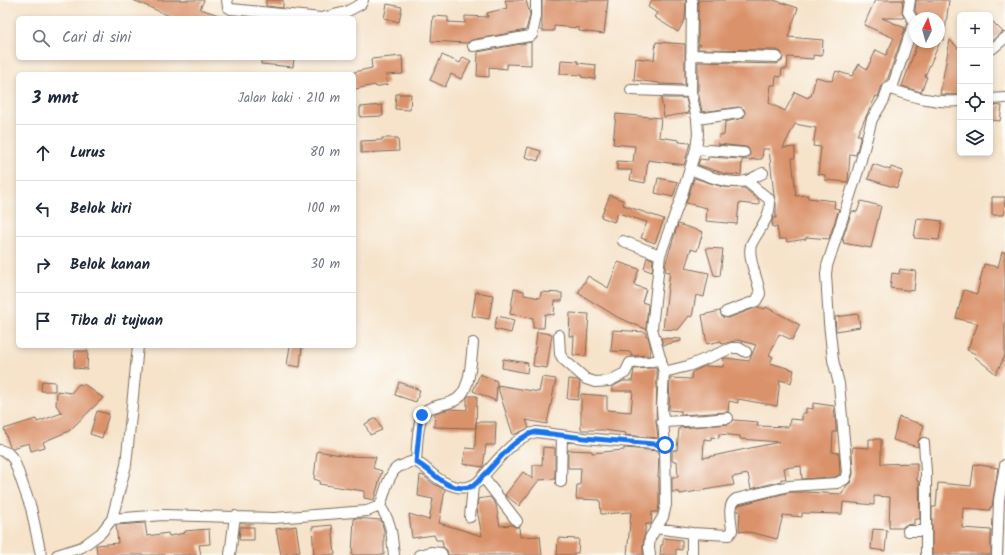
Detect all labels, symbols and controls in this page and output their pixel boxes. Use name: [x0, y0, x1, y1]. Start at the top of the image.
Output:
north arrow: [909, 12, 945, 48]
map controls: [957, 12, 993, 156]
button: +: [957, 12, 993, 48]
search box: [16, 16, 356, 60]
text: Cari di sini: [62, 26, 131, 50]
icon: search: [30, 27, 52, 49]
button: −: [957, 48, 993, 84]
button: locate: [957, 84, 993, 120]
text: 3 mnt: [32, 85, 79, 112]
text: Jalan kaki · 210 m: [238, 88, 340, 109]
button: layers: [957, 120, 993, 156]
text: Lurus: [70, 141, 105, 165]
icon: ahead: [32, 142, 54, 164]
text: 80 m: [310, 142, 340, 163]
text: Belok kiri: [70, 197, 131, 221]
icon: left: [32, 198, 54, 220]
text: 100 m: [307, 198, 340, 219]
text: Belok kanan: [70, 253, 150, 277]
icon: right: [32, 254, 54, 276]
text: 30 m: [311, 254, 340, 275]
text: Tiba di tujuan: [70, 309, 163, 333]
icon: arrive: [32, 310, 54, 332]
route end: [413, 406, 431, 424]
route start: [656, 436, 674, 454]

